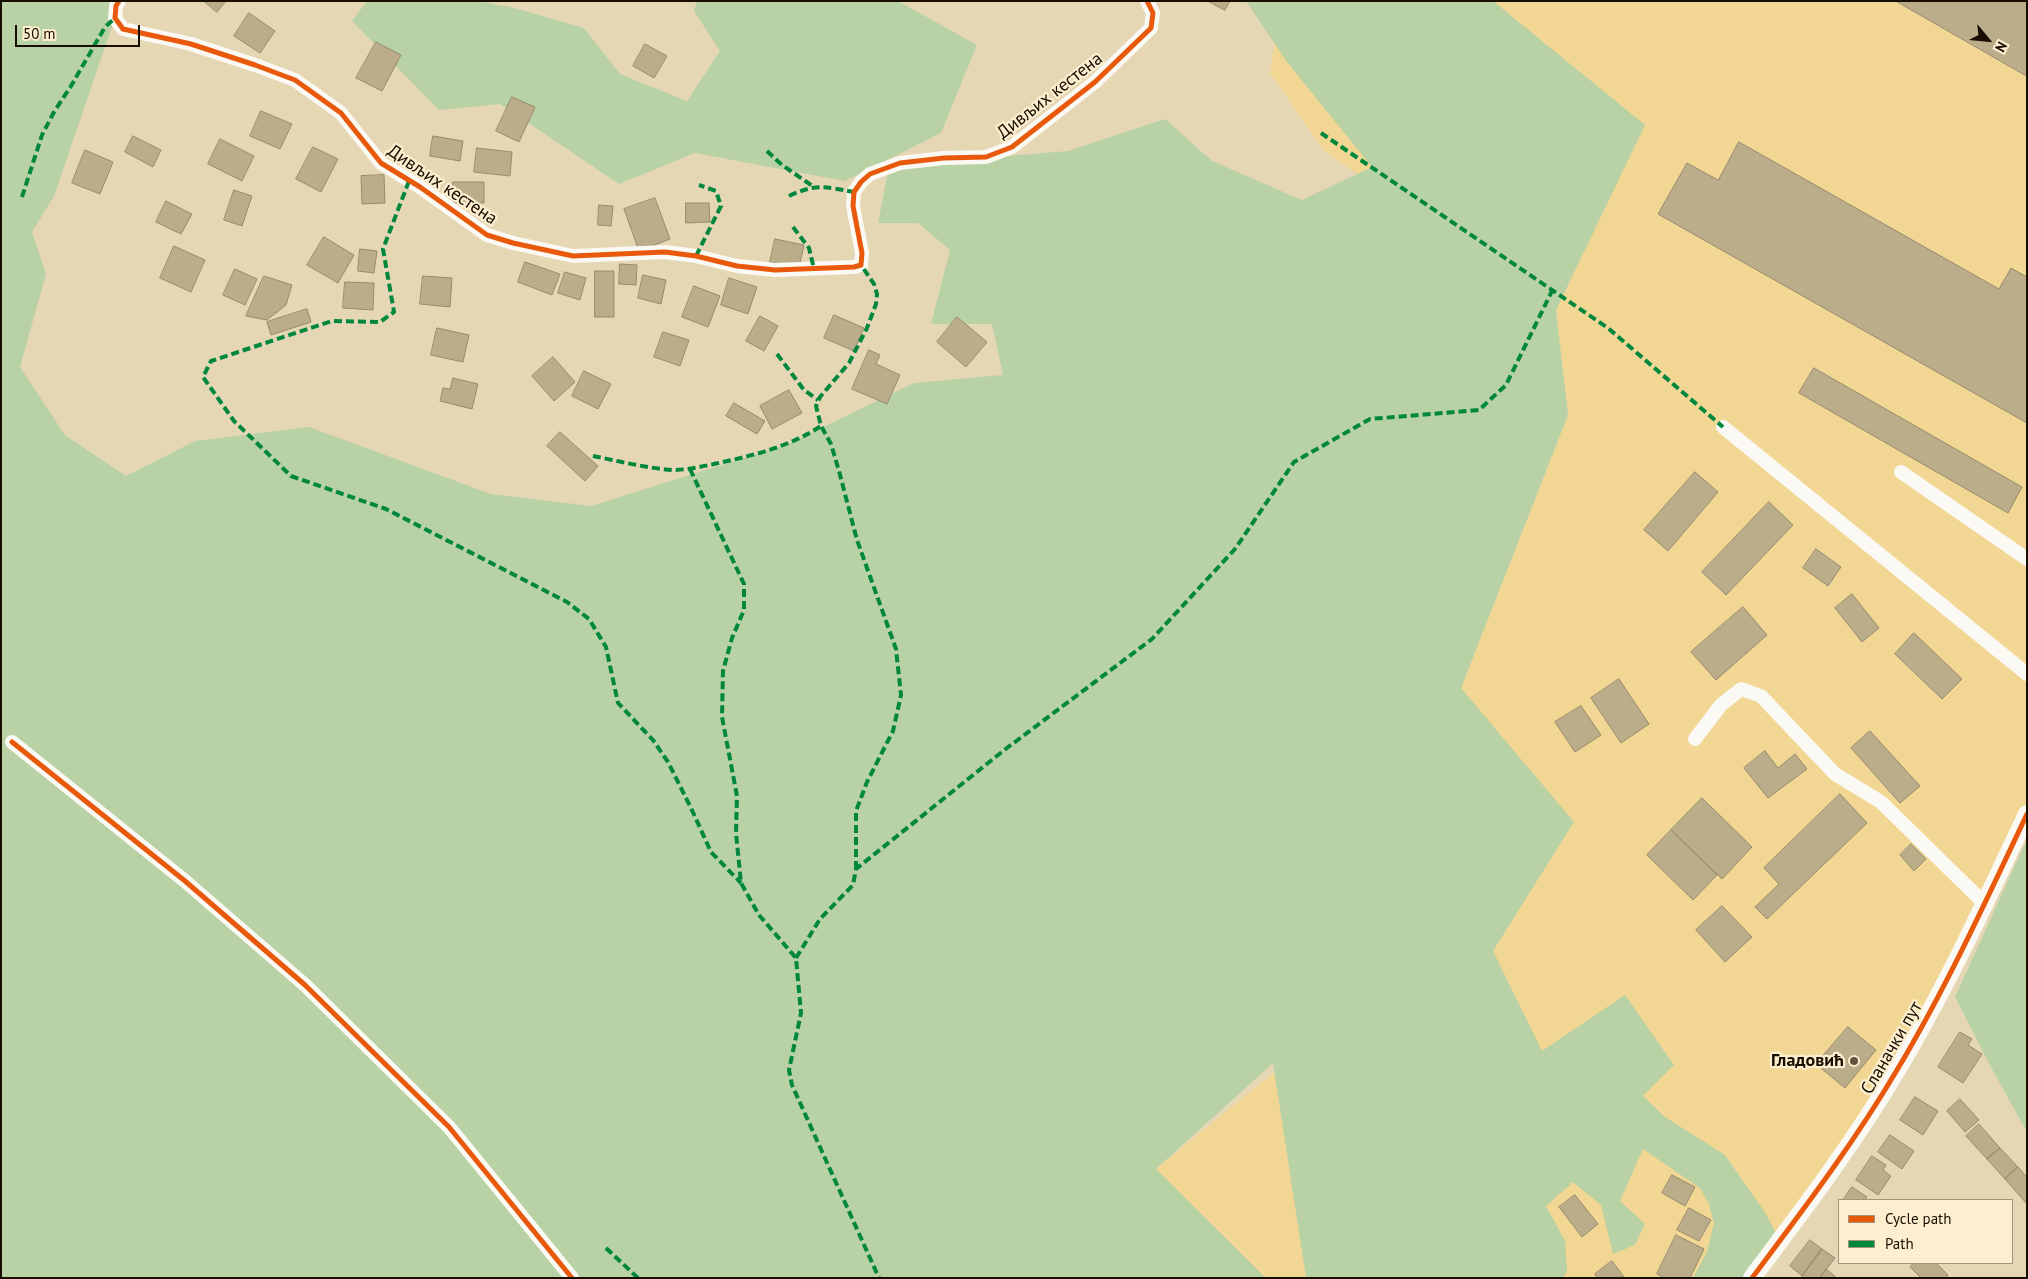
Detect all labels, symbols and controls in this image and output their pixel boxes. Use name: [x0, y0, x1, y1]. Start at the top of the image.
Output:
scale bar: [18, 15, 142, 47]
north arrow: [1963, 15, 2013, 65]
text: 50 m: [23, 24, 56, 43]
text: N: [1991, 39, 2011, 55]
street label: Дивљих кестена: [993, 48, 1107, 144]
street label: Дивљих кестена: [383, 140, 501, 230]
street label: Сланачки пут: [1857, 998, 1927, 1098]
place label: Гладовић: [1771, 1050, 1844, 1072]
marker: Гладовић: [1848, 1055, 1860, 1067]
legend: [1838, 1199, 2013, 1264]
text: Cycle path: [1885, 1209, 1951, 1228]
text: Path: [1885, 1234, 1914, 1253]

